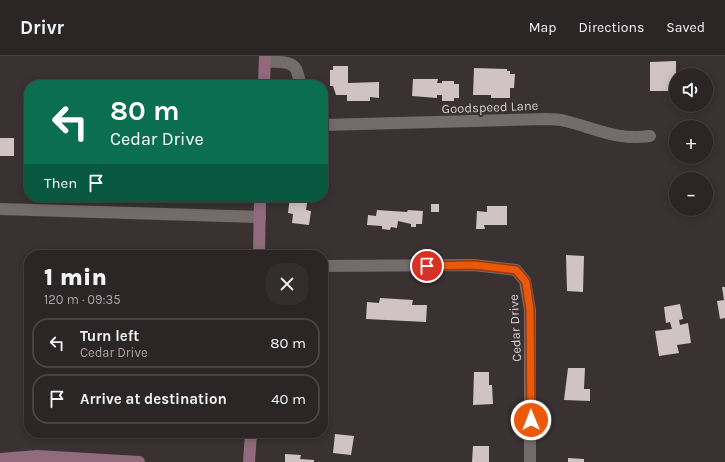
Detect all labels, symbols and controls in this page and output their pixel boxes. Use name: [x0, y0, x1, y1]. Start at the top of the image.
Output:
text: Drivr: [20, 17, 64, 39]
text: Map: [529, 19, 557, 36]
text: Directions: [579, 19, 644, 36]
text: Saved: [666, 19, 705, 36]
map controls: [669, 68, 713, 216]
button: sound: [669, 68, 713, 112]
text: 80 m: [110, 94, 179, 127]
icon: left: [44, 96, 96, 148]
street label: Goodspeed Lane: [441, 98, 539, 116]
button: +: [669, 120, 713, 164]
text: Cedar Drive: [110, 128, 204, 150]
icon: arrive: [85, 172, 107, 194]
button: −: [669, 172, 713, 216]
text: Then: [44, 174, 77, 192]
pin: [410, 249, 444, 283]
icon: arrive: [416, 255, 438, 277]
text: 1 min: [44, 263, 107, 291]
button: close: [266, 263, 308, 305]
text: 120 m · 09:35: [44, 292, 121, 307]
street label: Cedar Drive: [506, 294, 524, 362]
text: Turn left: [80, 327, 139, 345]
icon: left: [46, 332, 68, 354]
text: 80 m: [270, 334, 306, 352]
text: Cedar Drive: [80, 345, 148, 360]
icon: arrive: [46, 388, 68, 410]
text: Arrive at destination: [80, 390, 227, 408]
text: 40 m: [271, 390, 306, 408]
position arrow: [510, 399, 552, 441]

